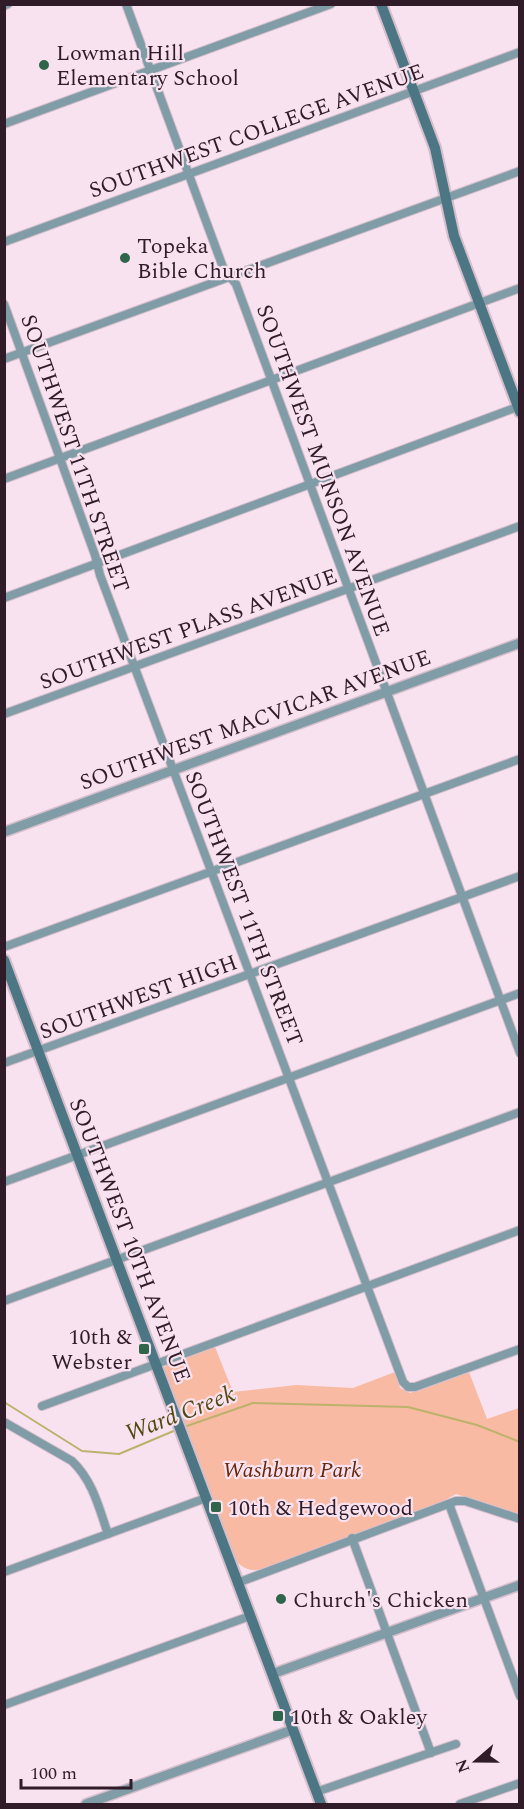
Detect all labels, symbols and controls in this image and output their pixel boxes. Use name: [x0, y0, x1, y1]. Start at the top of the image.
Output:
place label: Lowman Hill Elementary School: [56, 37, 239, 95]
street label: SOUTHWEST COLLEGE AVENUE: [84, 55, 429, 208]
marker: Lowman Hill Elementary School: [37, 58, 51, 72]
place label: Topeka Bible Church: [137, 230, 267, 288]
marker: Topeka Bible Church: [118, 251, 132, 265]
street label: SOUTHWEST MUNSON AVENUE: [247, 300, 398, 641]
street label: SOUTHWEST 11TH STREET: [11, 310, 138, 597]
street label: SOUTHWEST PLASS AVENUE: [35, 560, 342, 699]
street label: SOUTHWEST MACVICAR AVENUE: [75, 641, 436, 799]
street label: SOUTHWEST 11TH STREET: [176, 766, 311, 1051]
street label: SOUTHWEST HIGH: [35, 946, 242, 1049]
street label: SOUTHWEST 10TH AVENUE: [60, 1093, 199, 1388]
place label: 10th & Webster: [51, 1321, 133, 1379]
marker: 10th & Webster: [137, 1342, 151, 1356]
water label: Ward Creek: [120, 1376, 241, 1452]
park label: Washburn Park: [223, 1454, 361, 1487]
place label: 10th & Hedgewood: [228, 1492, 413, 1525]
marker: 10th & Hedgewood: [209, 1500, 223, 1514]
place label: Church's Chicken: [293, 1584, 468, 1617]
marker: Church's Chicken: [274, 1592, 288, 1606]
place label: 10th & Oakley: [290, 1701, 428, 1734]
marker: 10th & Oakley: [271, 1709, 285, 1723]
north arrow: [446, 1731, 506, 1791]
scale bar: [21, 1752, 130, 1790]
text: N: [449, 1756, 476, 1776]
text: 100 m: [30, 1760, 77, 1787]

